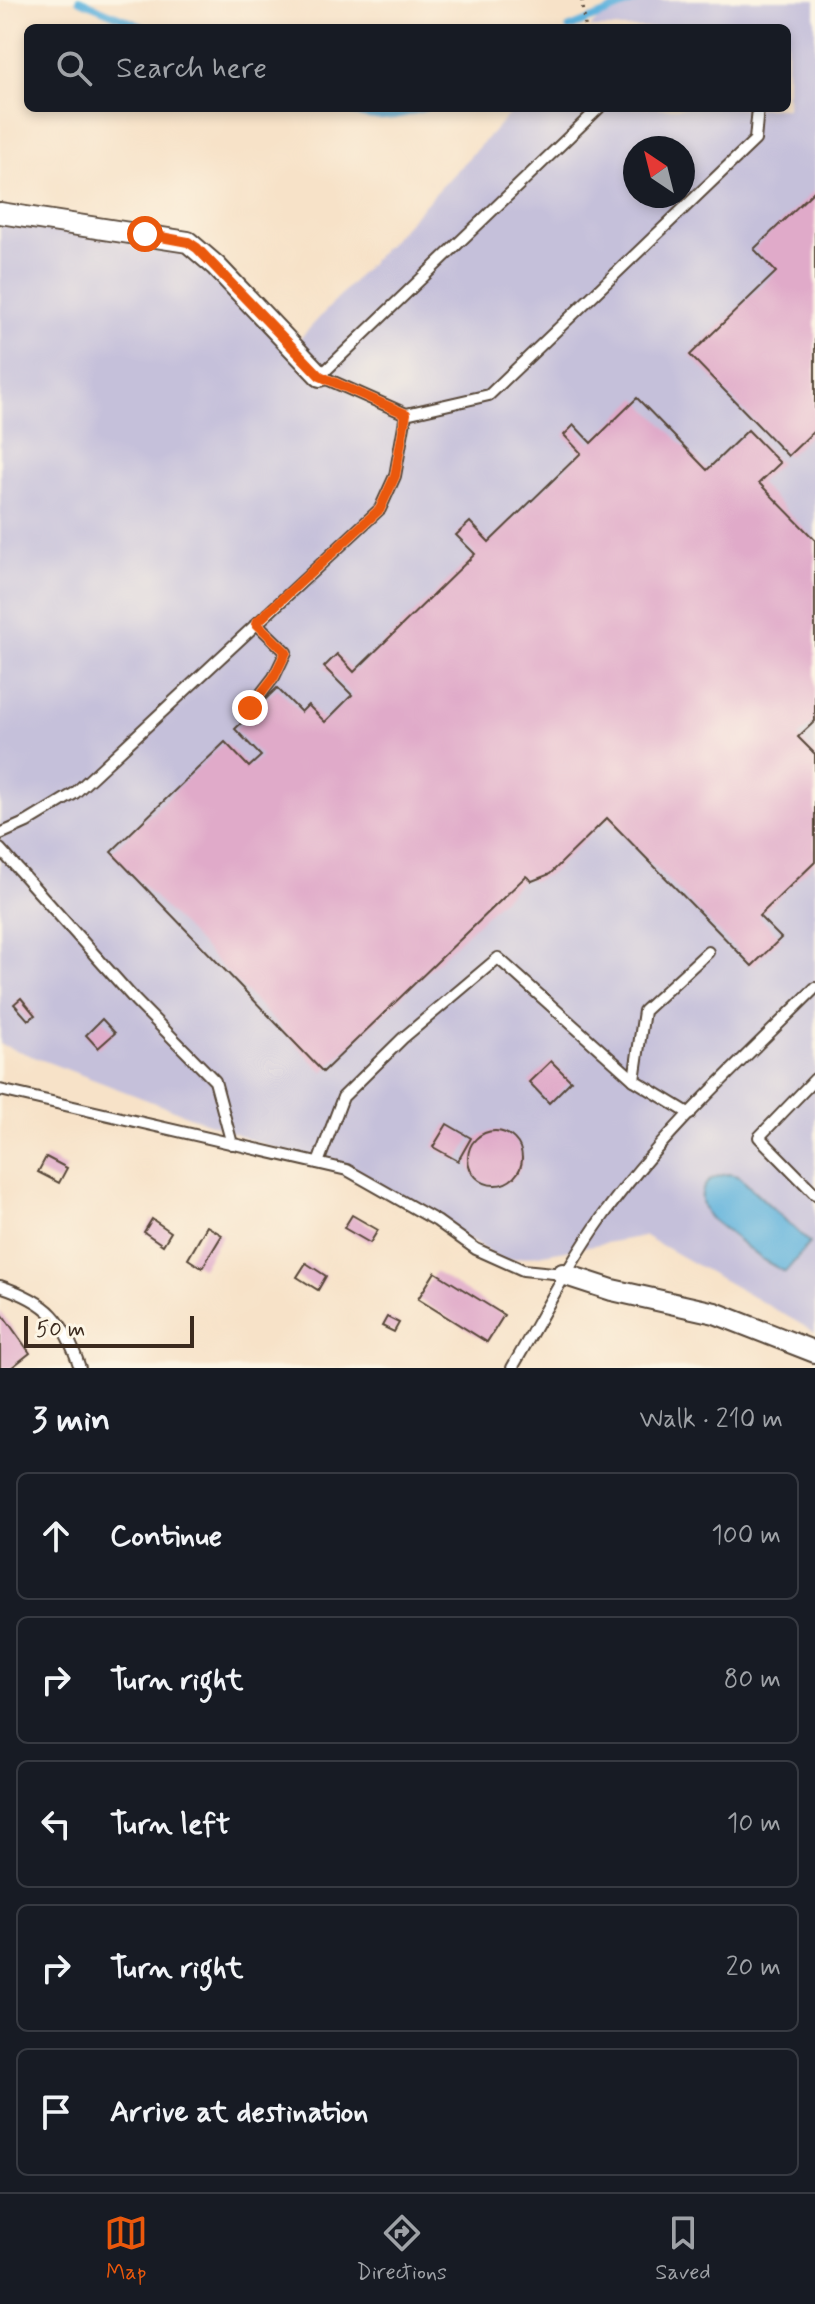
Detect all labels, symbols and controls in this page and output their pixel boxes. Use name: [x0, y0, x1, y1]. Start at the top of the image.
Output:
search box: [24, 24, 791, 112]
icon: search: [52, 46, 96, 90]
text: Search here: [116, 49, 267, 88]
north arrow: [623, 136, 695, 208]
route start: [127, 216, 163, 252]
route end: [232, 690, 268, 726]
scale bar: [24, 1312, 194, 1348]
text: 50 m: [36, 1316, 85, 1344]
text: 3 min: [32, 1398, 110, 1443]
text: Walk · 210 m: [640, 1403, 783, 1437]
icon: ahead: [34, 1514, 78, 1558]
text: Continue: [110, 1517, 222, 1556]
text: 100 m: [711, 1519, 781, 1553]
icon: right: [34, 1658, 78, 1702]
text: Turn right: [110, 1661, 243, 1700]
text: 80 m: [724, 1663, 781, 1697]
icon: left: [34, 1802, 78, 1846]
text: Turn left: [110, 1805, 230, 1844]
text: 10 m: [727, 1807, 781, 1841]
icon: right: [34, 1946, 78, 1990]
text: Turn right: [110, 1949, 243, 1988]
text: 20 m: [726, 1951, 781, 1985]
icon: arrive: [34, 2090, 78, 2134]
text: Arrive at destination: [110, 2093, 368, 2132]
tab: Map: [104, 2211, 148, 2287]
tab: Directions: [356, 2211, 447, 2287]
tab: Saved: [655, 2211, 711, 2287]

